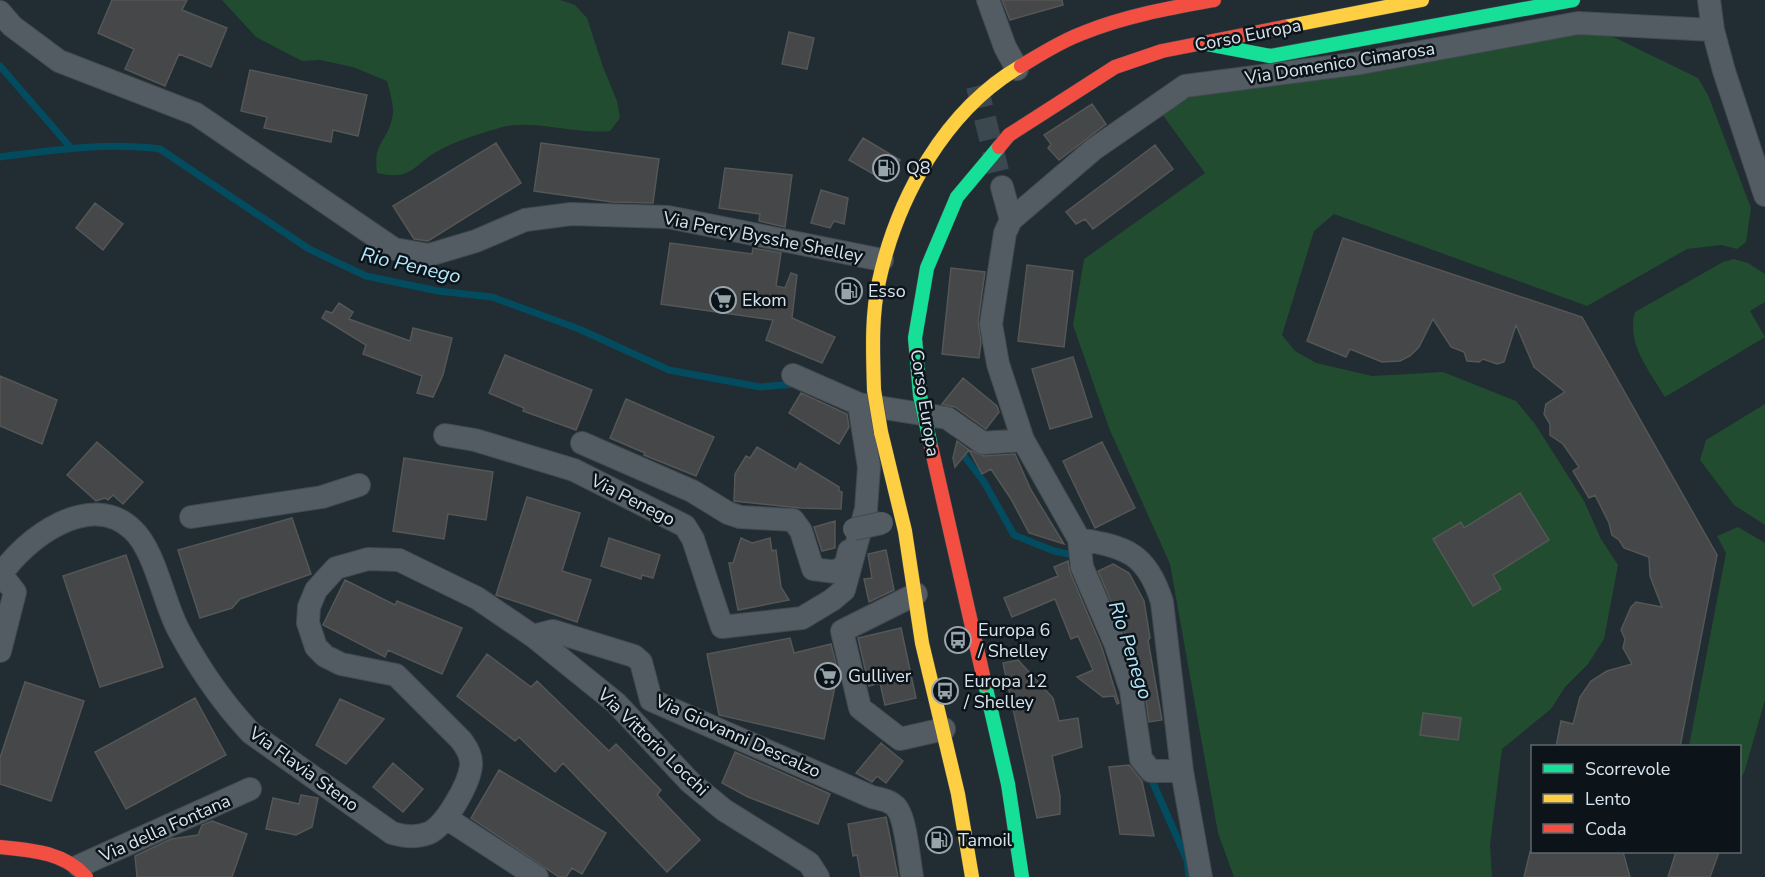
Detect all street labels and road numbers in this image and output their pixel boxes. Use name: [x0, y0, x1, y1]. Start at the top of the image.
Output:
street label: Corso Europa: [1193, 13, 1303, 57]
street label: Via Domenico Cimarosa: [1242, 36, 1437, 90]
street label: Via Percy Bysshe Shelley: [660, 206, 866, 268]
street label: Corso Europa: [905, 348, 945, 458]
street label: Via Penego: [586, 468, 679, 532]
street label: Via Vittorio Locchi: [592, 682, 714, 801]
street label: Via Giovanni Descalzo: [651, 688, 824, 783]
street label: Via Flavia Steno: [244, 720, 364, 817]
street label: Via della Fontana: [95, 788, 234, 868]

